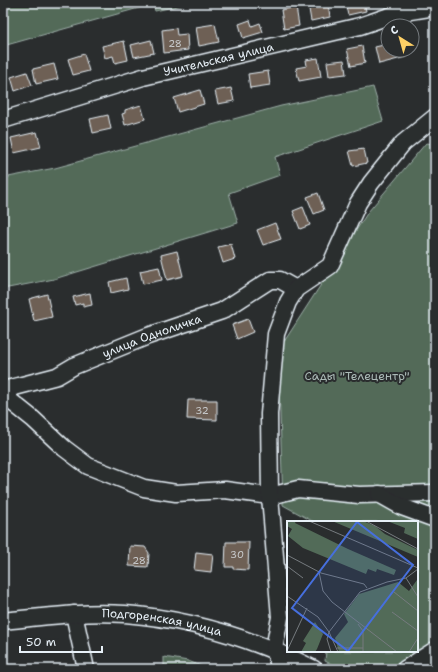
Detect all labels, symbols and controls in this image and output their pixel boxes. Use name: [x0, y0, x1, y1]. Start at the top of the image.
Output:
north arrow: [380, 18, 420, 58]
text: С: [387, 22, 402, 38]
house number: 28: [168, 37, 182, 50]
street label: Учительская улица: [162, 38, 276, 80]
street label: улица Одноличка: [100, 310, 204, 362]
park label: Сады "Телецентр": [304, 368, 410, 384]
house number: 32: [195, 404, 209, 417]
inset map: [287, 521, 418, 652]
house number: 30: [230, 548, 244, 561]
house number: 28: [132, 554, 146, 567]
street label: Подгоренская улица: [102, 605, 224, 640]
scale bar: [20, 628, 102, 654]
text: 50 m: [26, 634, 56, 650]

